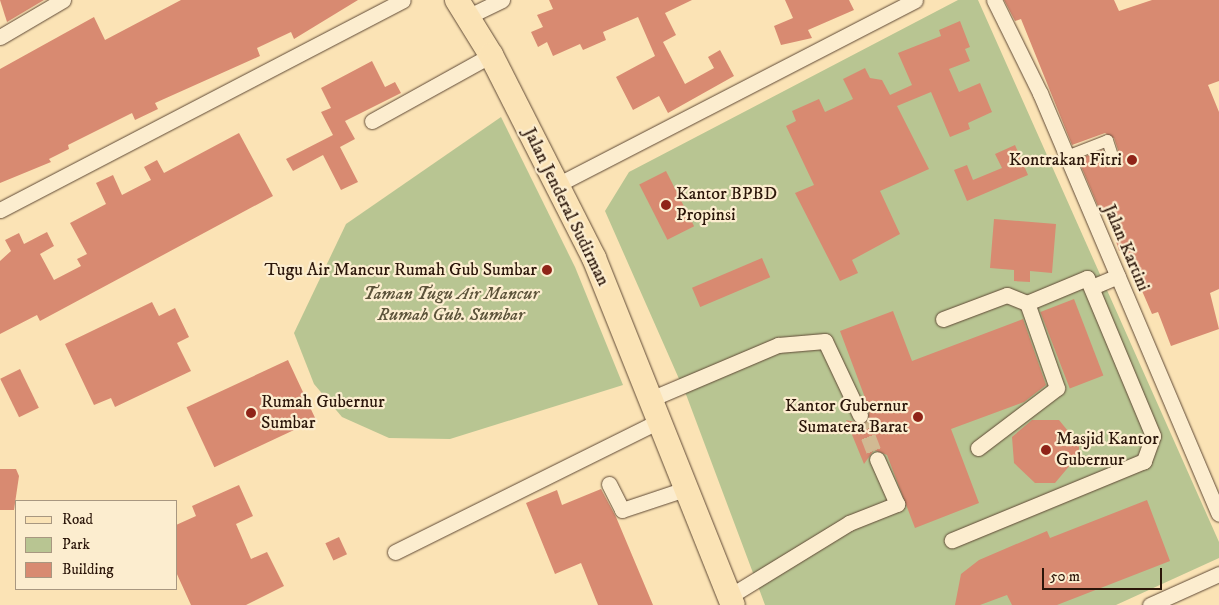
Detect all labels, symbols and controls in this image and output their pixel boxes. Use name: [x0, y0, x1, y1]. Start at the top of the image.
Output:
street label: Jalan Jenderal Sudirman: [518, 124, 614, 290]
place label: Kontrakan Fitri: [1009, 149, 1122, 171]
marker: Kontrakan Fitri: [1126, 154, 1138, 166]
place label: Kantor BPBD Propinsi: [676, 184, 777, 226]
marker: Kantor BPBD Propinsi: [660, 199, 672, 211]
street label: Jalan Kartini: [1098, 201, 1154, 295]
place label: Tugu Air Mancur Rumah Gub Sumbar: [265, 259, 537, 281]
marker: Tugu Air Mancur Rumah Gub Sumbar: [541, 264, 553, 276]
park label: Taman Tugu Air Mancur Rumah Gub. Sumbar: [363, 284, 539, 326]
place label: Rumah Gubernur Sumbar: [261, 392, 385, 434]
place label: Kantor Gubernur Sumatera Barat: [785, 396, 908, 438]
marker: Rumah Gubernur Sumbar: [245, 407, 257, 419]
marker: Kantor Gubernur Sumatera Barat: [912, 411, 924, 423]
place label: Masjid Kantor Gubernur: [1056, 429, 1159, 472]
marker: Masjid Kantor Gubernur: [1040, 444, 1052, 456]
legend: [15, 500, 178, 590]
text: Road: [62, 510, 93, 529]
text: Park: [62, 535, 90, 554]
scale bar: [1044, 558, 1164, 590]
text: Building: [62, 560, 114, 579]
text: 50 m: [1050, 567, 1080, 586]

